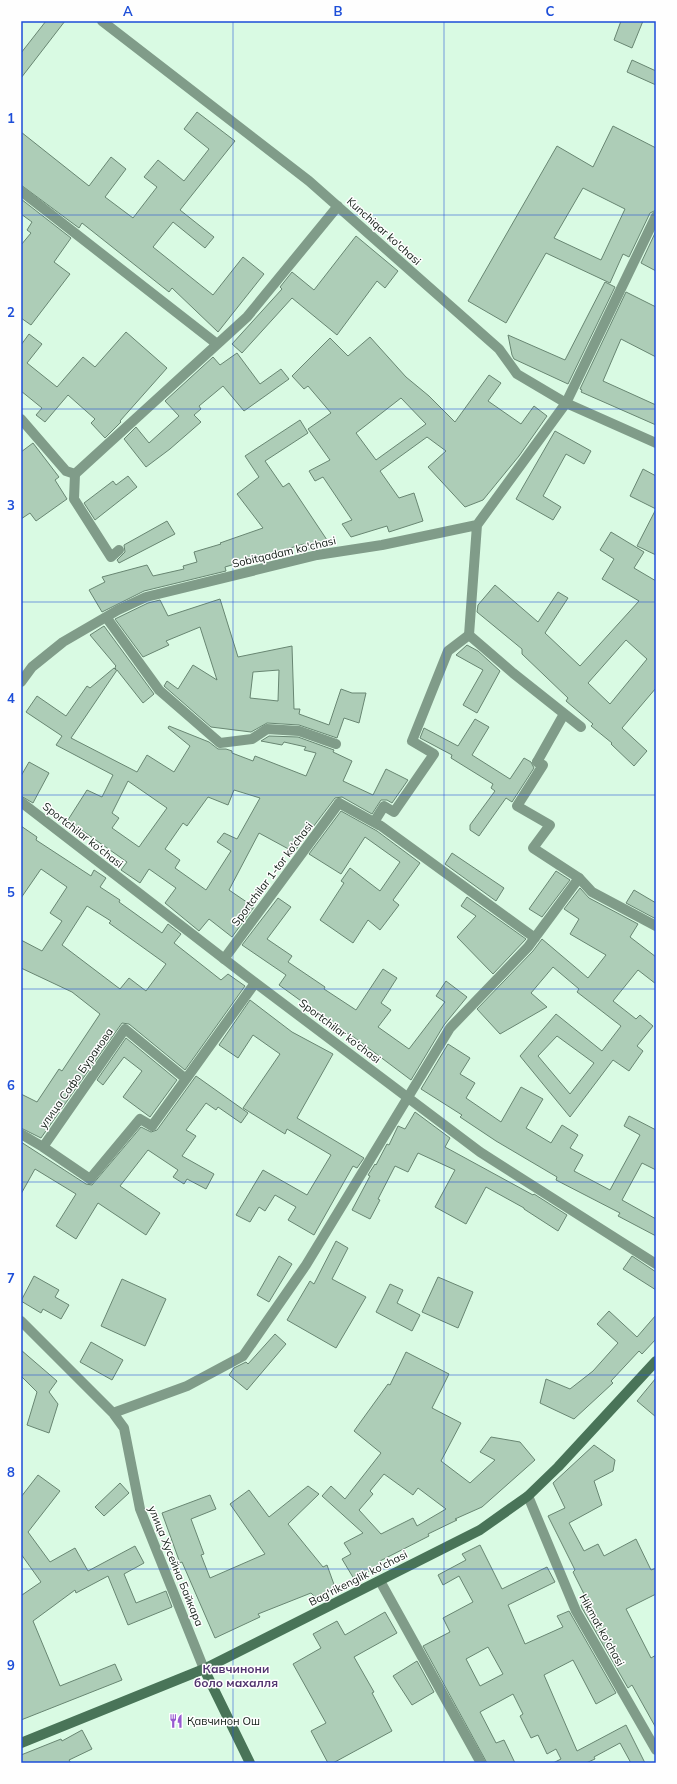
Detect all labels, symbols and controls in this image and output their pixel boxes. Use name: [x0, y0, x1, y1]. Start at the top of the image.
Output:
text: A: [123, 3, 133, 19]
text: B: [334, 3, 343, 19]
text: C: [546, 3, 555, 19]
text: 1: [7, 110, 15, 126]
street label: Kunchiqar ko'chasi: [344, 194, 424, 268]
text: 2: [7, 304, 15, 320]
text: 3: [7, 497, 15, 513]
street label: Sobitqadam ko'chasi: [231, 533, 337, 571]
text: 4: [7, 690, 15, 706]
street label: Sportchilar ko‘chasi: [40, 799, 126, 871]
street label: Sportchilar 1-tor ko‘chasi: [228, 819, 316, 929]
text: 5: [7, 884, 15, 900]
street label: Sportchilar ko‘chasi: [296, 996, 384, 1066]
street label: улица Сафо Буранова: [36, 1025, 116, 1131]
text: 6: [7, 1077, 15, 1093]
text: 7: [7, 1270, 15, 1286]
text: 8: [7, 1464, 15, 1480]
street label: улица Хусейна Байкара: [145, 1504, 207, 1628]
street label: Bag'rikenglik ko'chasi: [306, 1547, 410, 1609]
street label: Hikmat ko'chasi: [576, 1591, 628, 1669]
text: 9: [7, 1657, 15, 1673]
district label: Кавчинони боло махалля: [194, 1661, 278, 1690]
restaurant icon: Қавчинон Ош: [168, 1713, 184, 1729]
place label: Қавчинон Ош: [187, 1714, 260, 1728]

